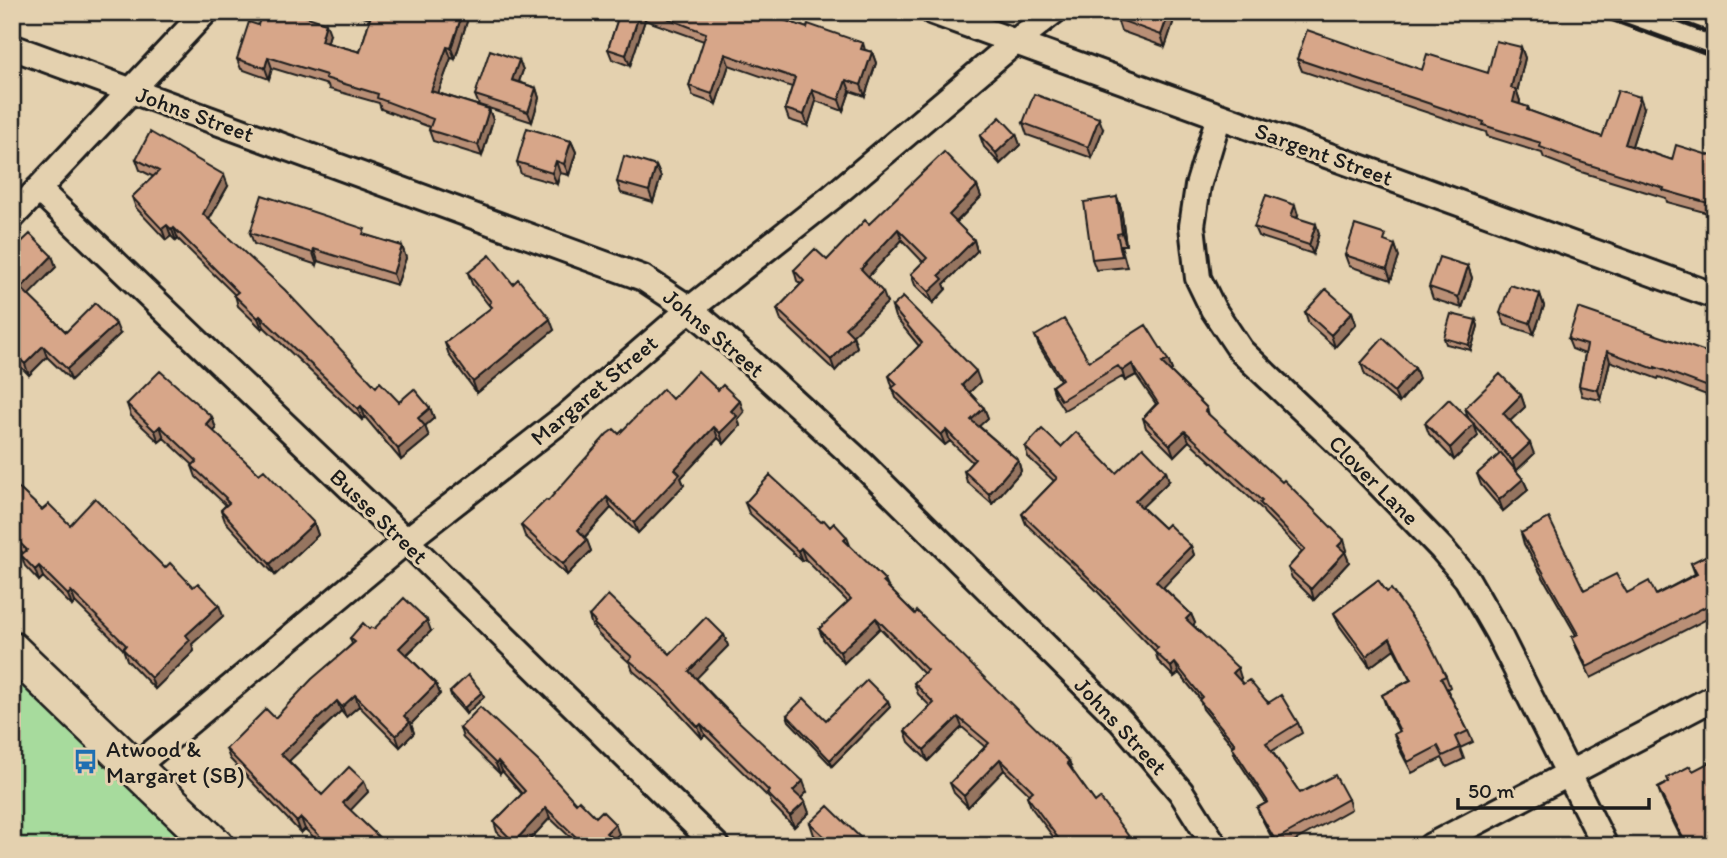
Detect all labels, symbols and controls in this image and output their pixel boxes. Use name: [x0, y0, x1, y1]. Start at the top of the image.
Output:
street label: Johns Street: [132, 80, 258, 148]
street label: Sargent Street: [1251, 116, 1397, 192]
street label: Johns Street: [658, 283, 771, 384]
street label: Margaret Street: [525, 329, 663, 451]
street label: Clover Lane: [1323, 429, 1425, 531]
street label: Busse Street: [324, 462, 434, 570]
street label: Johns Street: [1069, 671, 1174, 781]
place label: Atwood & Margaret (SB): [106, 735, 245, 789]
bus stop icon: Atwood & Margaret (SB): [72, 748, 100, 776]
scale bar: [1458, 767, 1648, 811]
text: 50 m: [1468, 778, 1515, 803]

